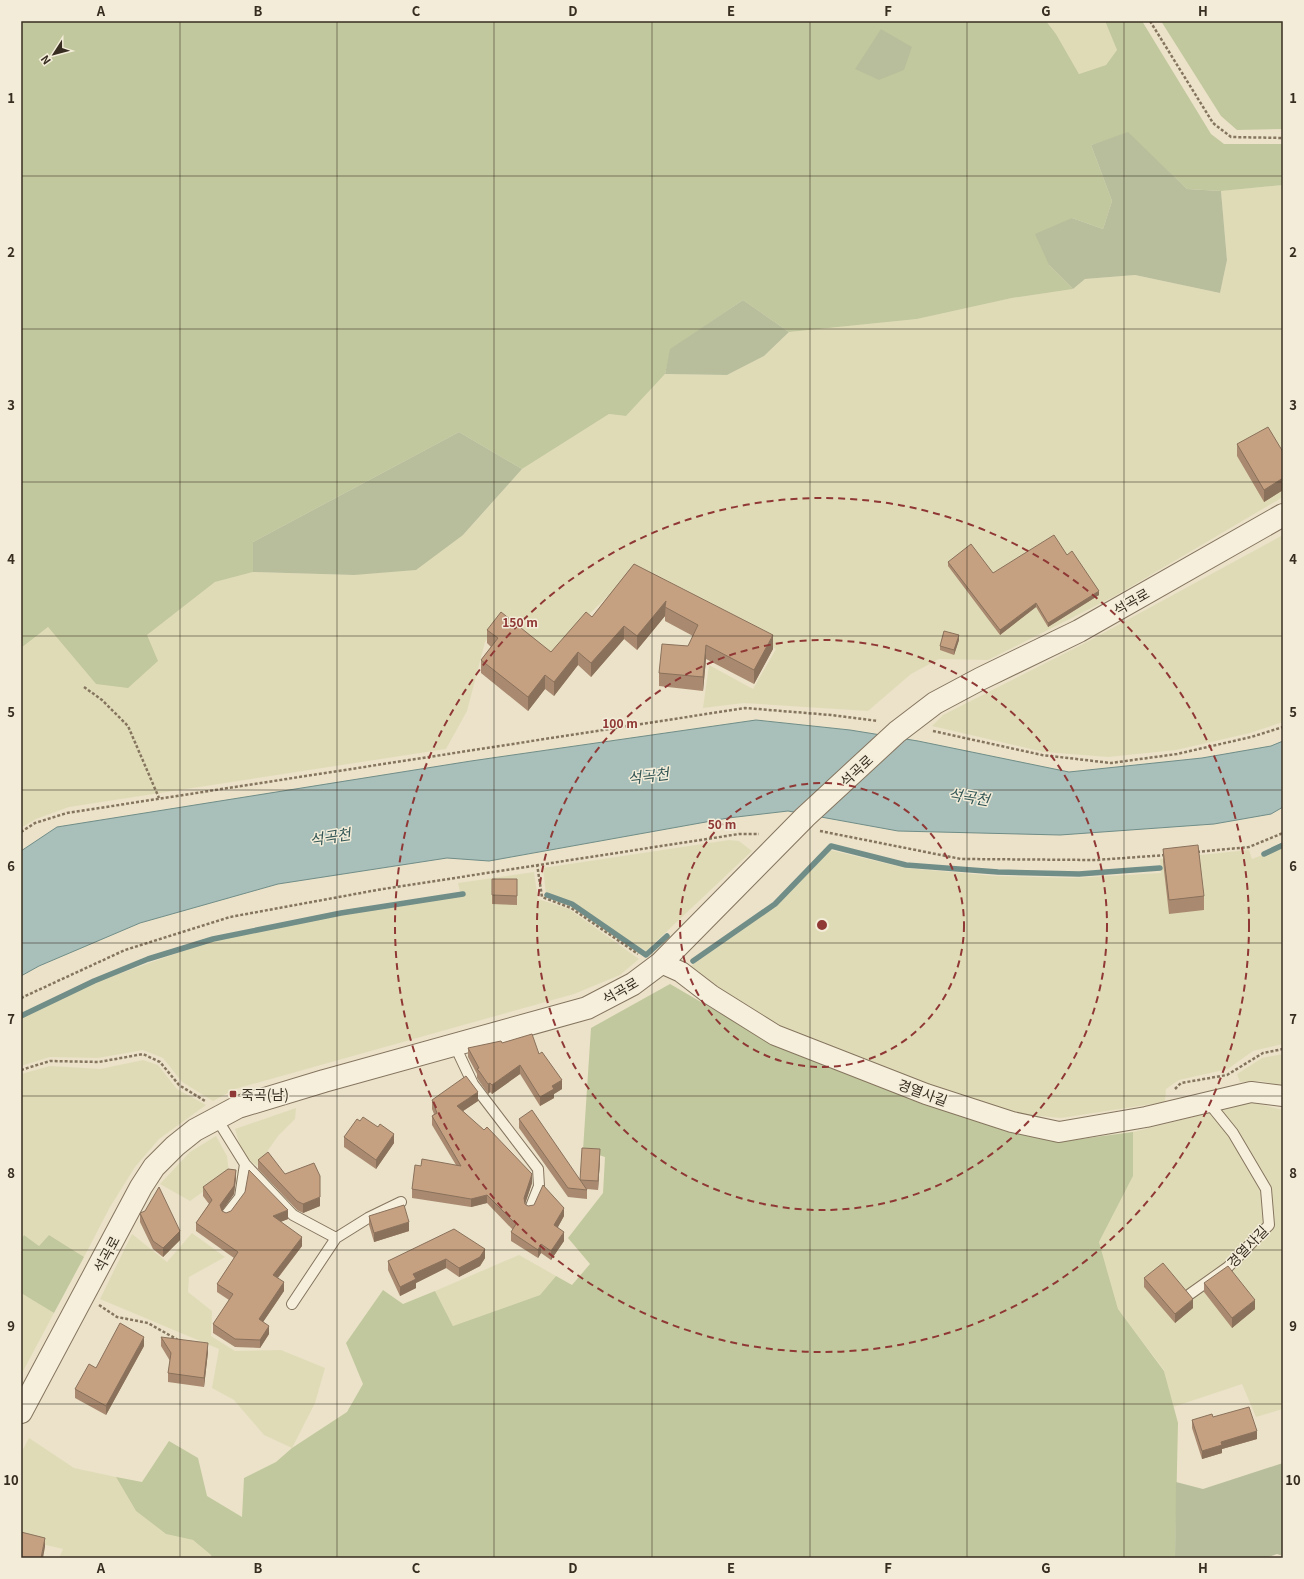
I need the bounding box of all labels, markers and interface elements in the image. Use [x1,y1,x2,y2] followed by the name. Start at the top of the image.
[96,1,106,20] text: A
[254,1,263,20] text: B
[412,1,421,20] text: C
[568,1,578,20] text: D
[727,1,735,20] text: E
[884,1,892,20] text: F
[1041,1,1051,20] text: G
[1198,1,1208,20] text: H
[34,34,74,74] north arrow
[36,52,54,69] text: N
[7,88,15,107] text: 1
[1289,88,1297,107] text: 1
[7,242,15,261] text: 2
[1289,242,1297,261] text: 2
[7,395,15,414] text: 3
[1289,395,1297,414] text: 3
[7,549,15,568] text: 4
[1289,549,1297,568] text: 4
[1109,583,1153,619] street label: 석곡로
[502,613,538,630] text: 150 m
[7,702,15,721] text: 5
[1289,702,1297,721] text: 5
[602,714,638,731] text: 100 m
[835,749,877,790] street label: 석곡로
[626,762,672,788] water label: 석곡천
[947,782,993,810] water label: 석곡천
[708,815,736,832] text: 50 m
[308,822,354,850] water label: 석곡천
[7,856,15,875] text: 6
[1289,856,1297,875] text: 6
[815,918,829,932] centre of rings
[598,972,642,1008] street label: 석곡로
[7,1009,15,1028] text: 7
[1289,1009,1297,1028] text: 7
[895,1074,951,1110] street label: 경열사길
[241,1084,289,1104] place label: 죽곡(남)
[228,1089,238,1099] marker: 죽곡(남)
[7,1163,15,1182] text: 8
[1289,1163,1297,1182] text: 8
[1222,1221,1272,1271] street label: 경열사길
[88,1232,124,1276] street label: 석곡로
[7,1316,15,1335] text: 9
[1289,1316,1297,1335] text: 9
[3,1470,19,1489] text: 10
[1285,1470,1301,1489] text: 10
[96,1558,106,1577] text: A
[254,1558,263,1577] text: B
[412,1558,421,1577] text: C
[568,1558,578,1577] text: D
[727,1558,735,1577] text: E
[884,1558,892,1577] text: F
[1041,1558,1051,1577] text: G
[1198,1558,1208,1577] text: H

